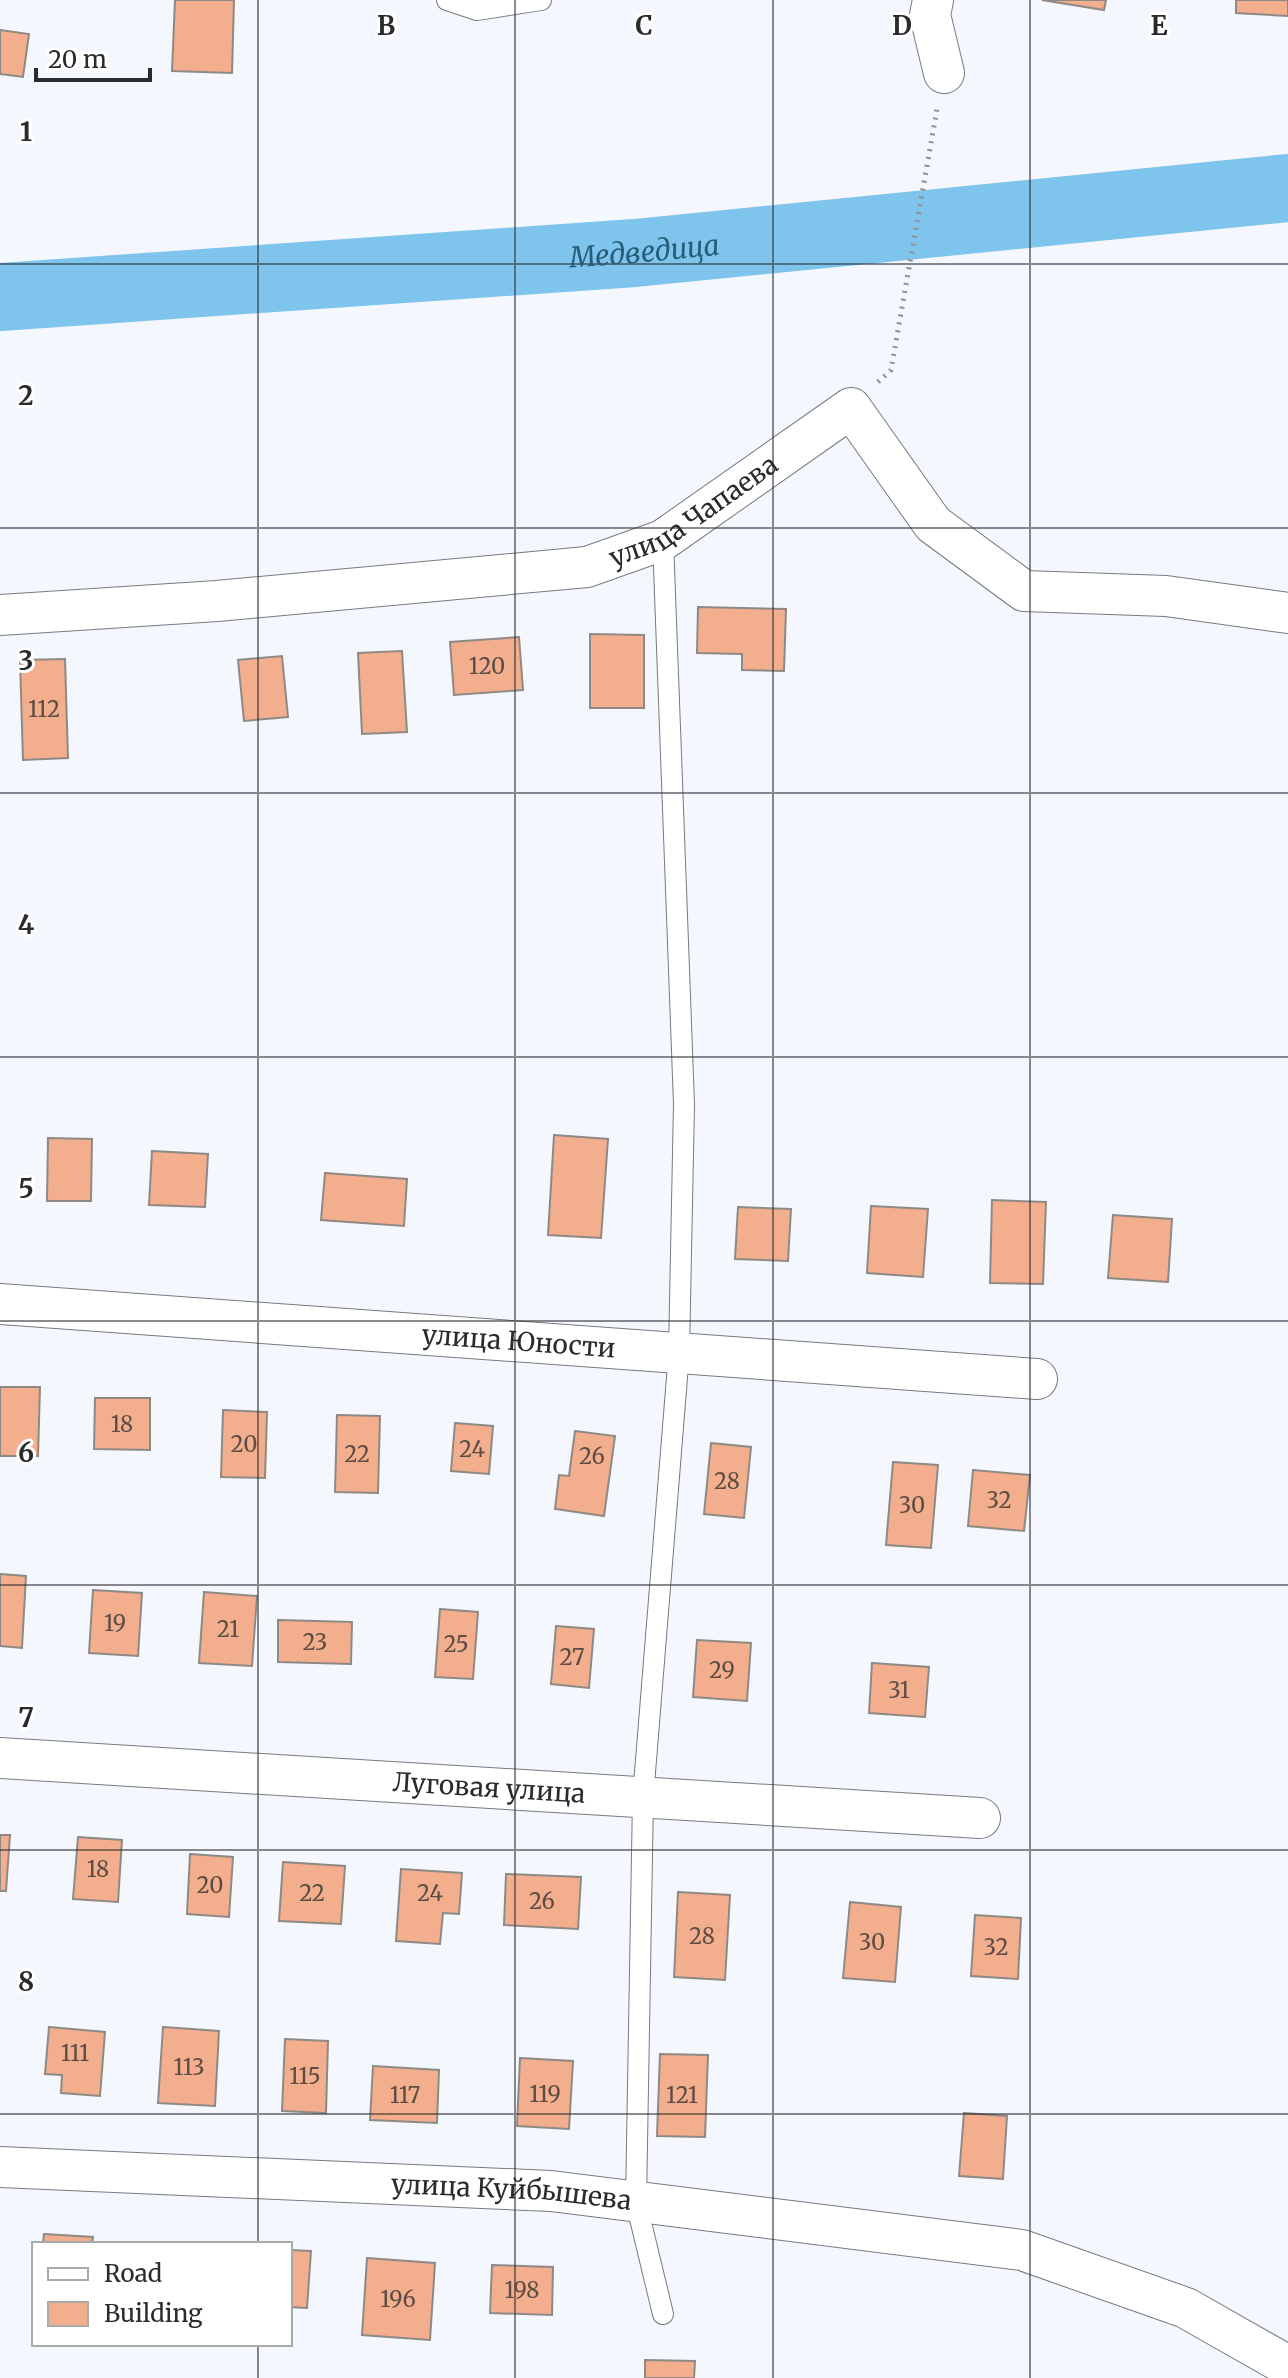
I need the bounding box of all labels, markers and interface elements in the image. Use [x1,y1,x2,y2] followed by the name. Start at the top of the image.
[377,9,395,42] text: B
[635,9,653,42] text: C
[892,9,912,42] text: D
[1151,9,1168,42] text: E
[36,32,150,82] scale bar
[48,44,107,75] text: 20 m
[20,115,32,148] text: 1
[567,227,721,276] water label: Медведица
[18,379,34,412] text: 2
[605,448,784,574] street label: улица Чапаева
[19,644,33,677] text: 3
[469,652,505,680] house number: 120
[28,695,60,723] house number: 112
[18,908,35,941] text: 4
[18,1172,34,1205] text: 5
[421,1318,617,1364] street label: улица Юности
[111,1410,133,1438] house number: 18
[231,1430,257,1458] house number: 20
[459,1435,485,1463] house number: 24
[18,1436,34,1469] text: 6
[344,1440,370,1468] house number: 22
[579,1442,605,1470] house number: 26
[714,1467,740,1495] house number: 28
[987,1486,1012,1514] house number: 32
[899,1491,925,1519] house number: 30
[104,1609,126,1637] house number: 19
[217,1615,239,1643] house number: 21
[303,1628,327,1656] house number: 23
[443,1630,469,1658] house number: 25
[560,1643,584,1671] house number: 27
[709,1656,735,1684] house number: 29
[888,1676,910,1704] house number: 31
[18,1701,34,1734] text: 7
[392,1765,586,1810] street label: Луговая улица
[87,1855,109,1883] house number: 18
[197,1871,223,1899] house number: 20
[299,1879,325,1907] house number: 22
[417,1879,443,1907] house number: 24
[529,1887,555,1915] house number: 26
[689,1922,715,1950] house number: 28
[859,1928,885,1956] house number: 30
[984,1933,1009,1961] house number: 32
[18,1965,34,1998] text: 8
[61,2039,89,2067] house number: 111
[173,2053,205,2081] house number: 113
[289,2062,321,2090] house number: 115
[529,2080,561,2108] house number: 119
[390,2081,420,2109] house number: 117
[666,2081,698,2109] house number: 121
[390,2167,634,2217] street label: улица Куйбышева
[32,2242,292,2346] legend
[104,2258,162,2289] text: Road
[505,2276,539,2304] house number: 198
[380,2285,416,2313] house number: 196
[104,2298,203,2329] text: Building

